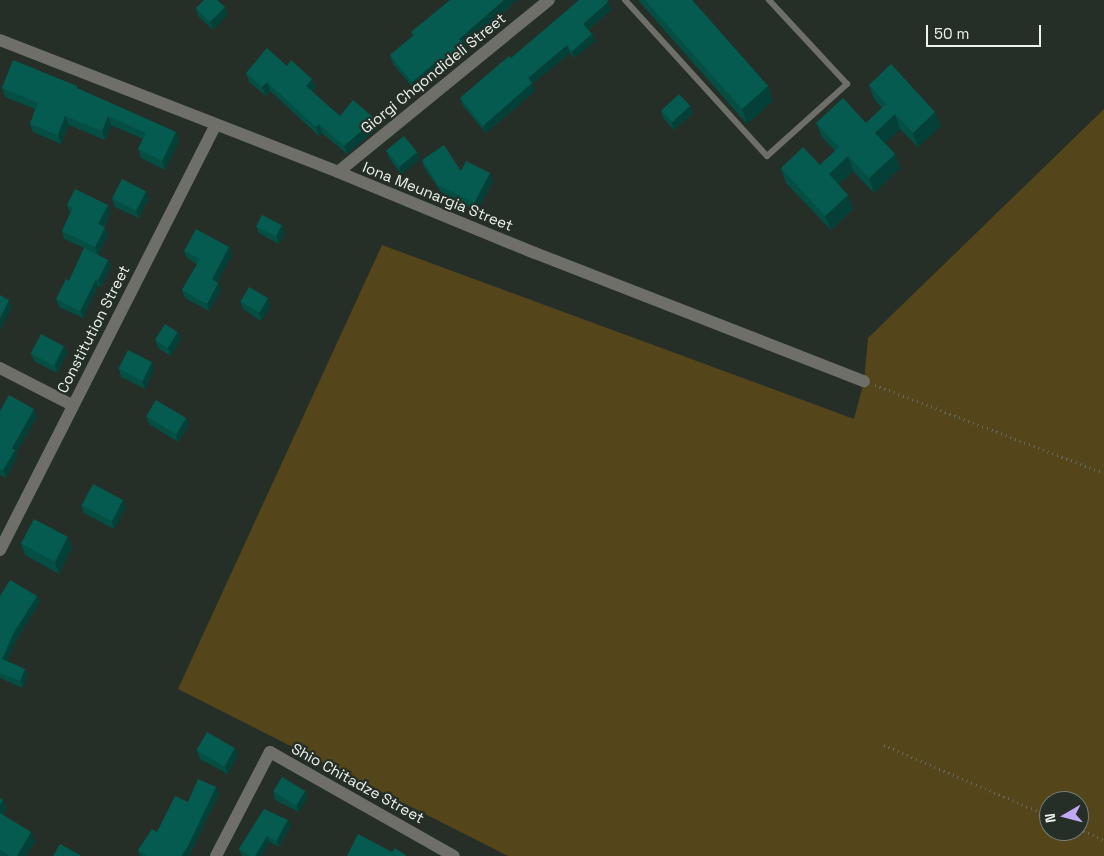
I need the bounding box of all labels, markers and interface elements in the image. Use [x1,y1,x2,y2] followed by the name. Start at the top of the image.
[357,9,509,137] street label: Giorgi Chqondideli Street
[929,15,1044,47] scale bar
[934,24,969,43] text: 50 m
[360,158,516,234] street label: Iona Meunargia Street
[53,262,133,396] street label: Constitution Street
[289,739,427,827] street label: Shio Chitadze Street
[1039,791,1089,841] north arrow
[1041,812,1060,824] text: N

